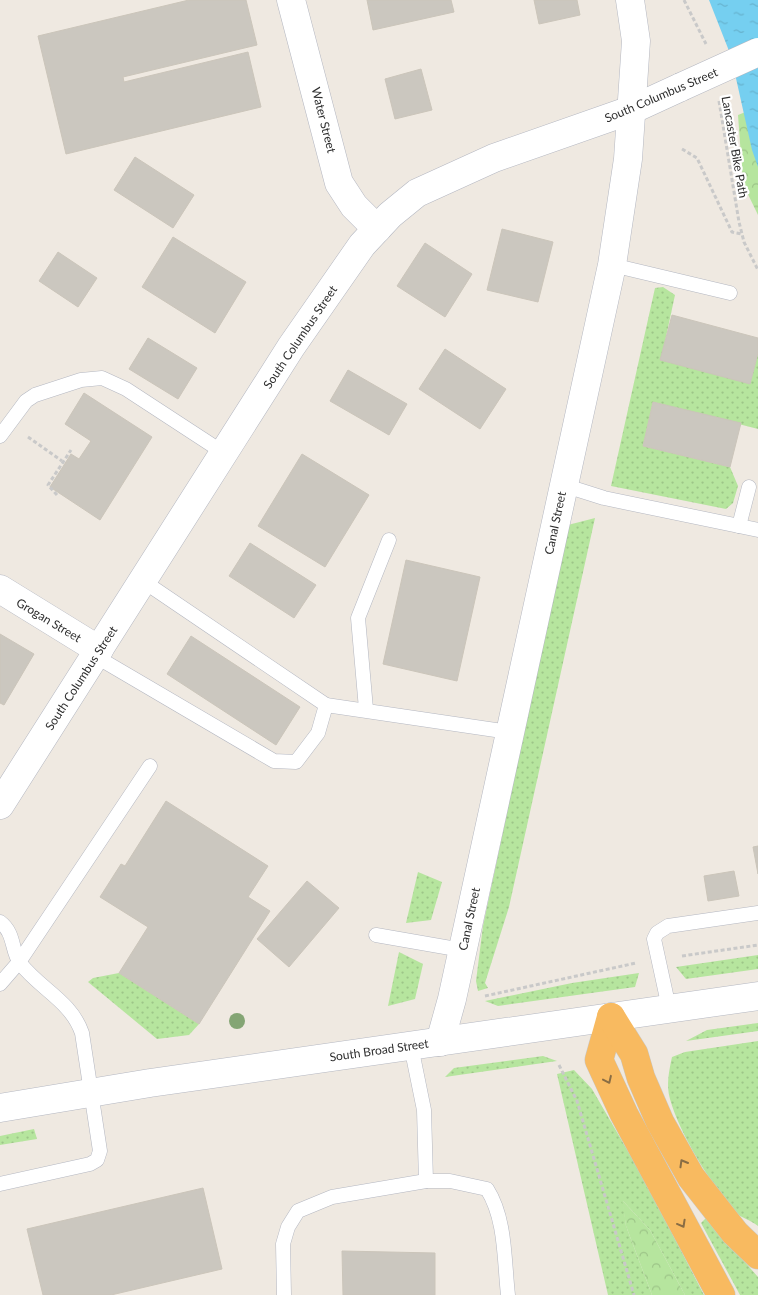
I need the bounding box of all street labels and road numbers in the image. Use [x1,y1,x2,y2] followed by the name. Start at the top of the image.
[602,64,720,126] street label: South Columbus Street
[309,86,340,155] street label: Water Street
[719,95,751,199] street label: Lancaster Bike Path
[260,282,341,392] street label: South Columbus Street
[541,489,569,556] street label: Canal Street
[14,595,85,646] street label: Grogan Street
[42,622,121,733] street label: South Columbus Street
[455,885,483,952] street label: Canal Street
[328,1036,430,1064] street label: South Broad Street

